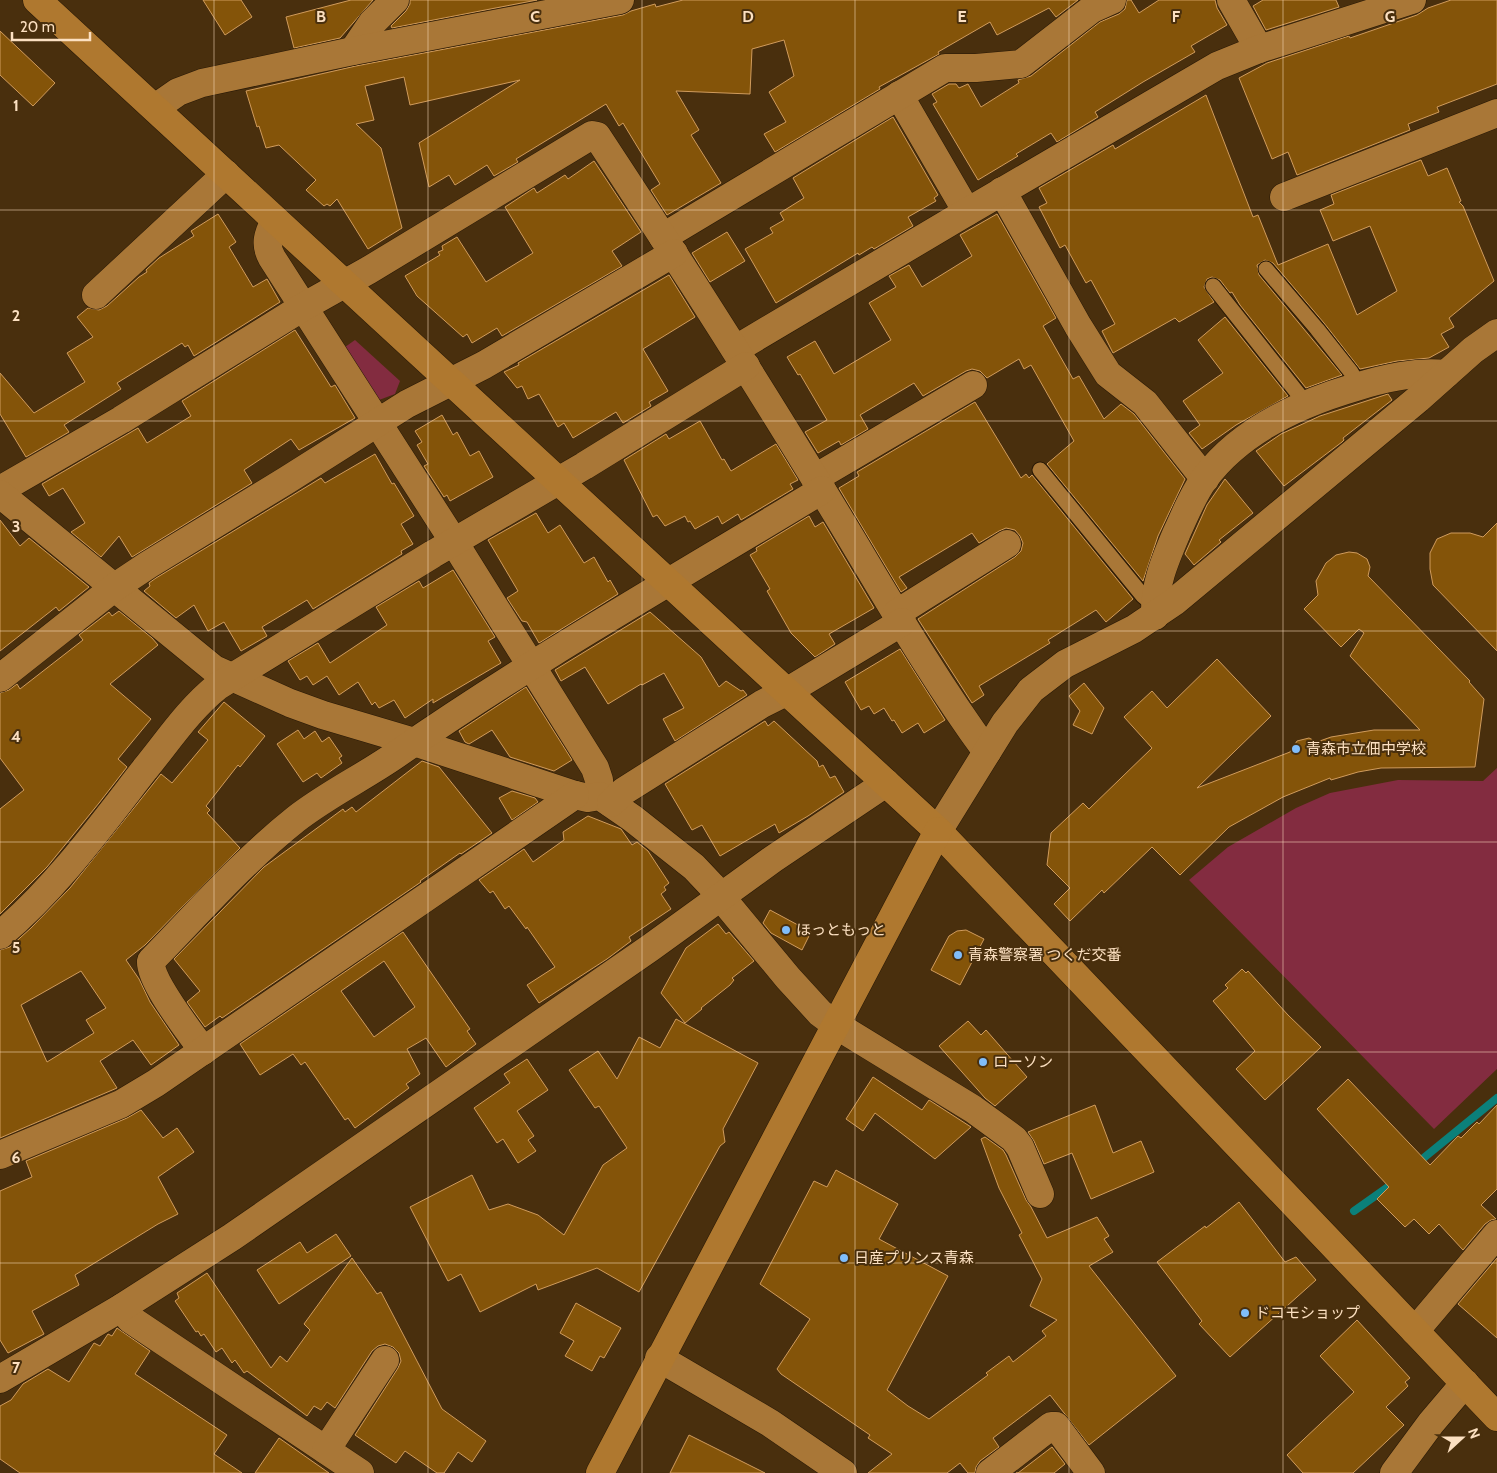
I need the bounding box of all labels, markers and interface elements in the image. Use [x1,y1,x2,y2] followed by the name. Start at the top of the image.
[316,7,326,26] text: B
[530,7,540,26] text: C
[742,7,754,26] text: D
[957,7,967,26] text: E
[1172,7,1181,26] text: F
[1385,7,1395,26] text: G
[12,10,90,42] scale bar
[20,18,55,36] text: 20 m
[13,96,19,115] text: 1
[12,306,20,325] text: 2
[12,517,20,536] text: 3
[11,727,21,746] text: 4
[1306,740,1426,758] place label: 青森市立佃中学校
[1290,743,1302,755] marker: 青森市立佃中学校
[796,921,886,939] place label: ほっともっと
[780,924,792,936] marker: ほっともっと
[12,938,20,957] text: 5
[968,946,1121,964] place label: 青森警察署 つくだ交番
[952,949,964,961] marker: 青森警察署 つくだ交番
[993,1053,1053,1071] place label: ローソン
[977,1056,989,1068] marker: ローソン
[12,1148,21,1167] text: 6
[854,1249,974,1267] place label: 日産プリンス青森
[838,1252,850,1264] marker: 日産プリンス青森
[1255,1304,1360,1322] place label: ドコモショップ
[1239,1307,1251,1319] marker: ドコモショップ
[12,1358,21,1377] text: 7
[1437,1413,1487,1463] north arrow
[1464,1425,1484,1441] text: N

